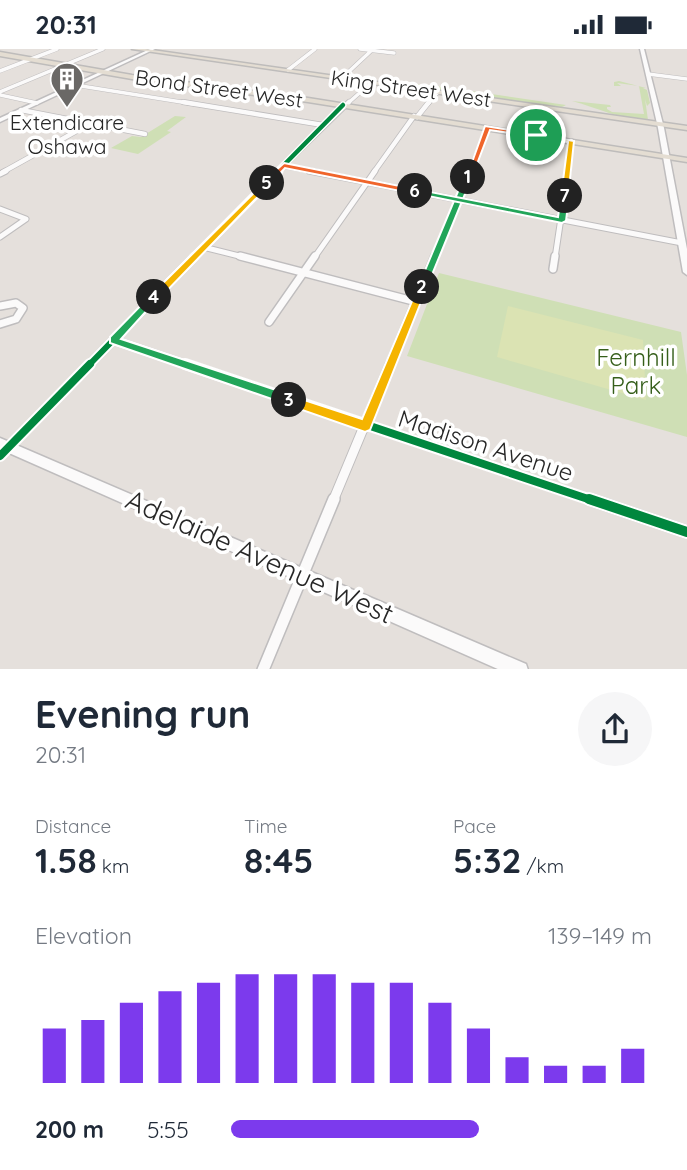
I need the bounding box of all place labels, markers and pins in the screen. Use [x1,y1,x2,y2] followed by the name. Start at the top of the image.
[48,60,86,109] building icon: Extendicare Oshawa
[506,105,566,165] pin
[10,109,124,159] place label: Extendicare Oshawa
[450,159,486,195] pin: 1
[250,165,284,201] pin: 5
[398,173,432,209] pin: 6
[548,179,582,213] pin: 7
[404,269,440,305] pin: 2
[136,279,172,315] pin: 4
[272,383,306,417] pin: 3

